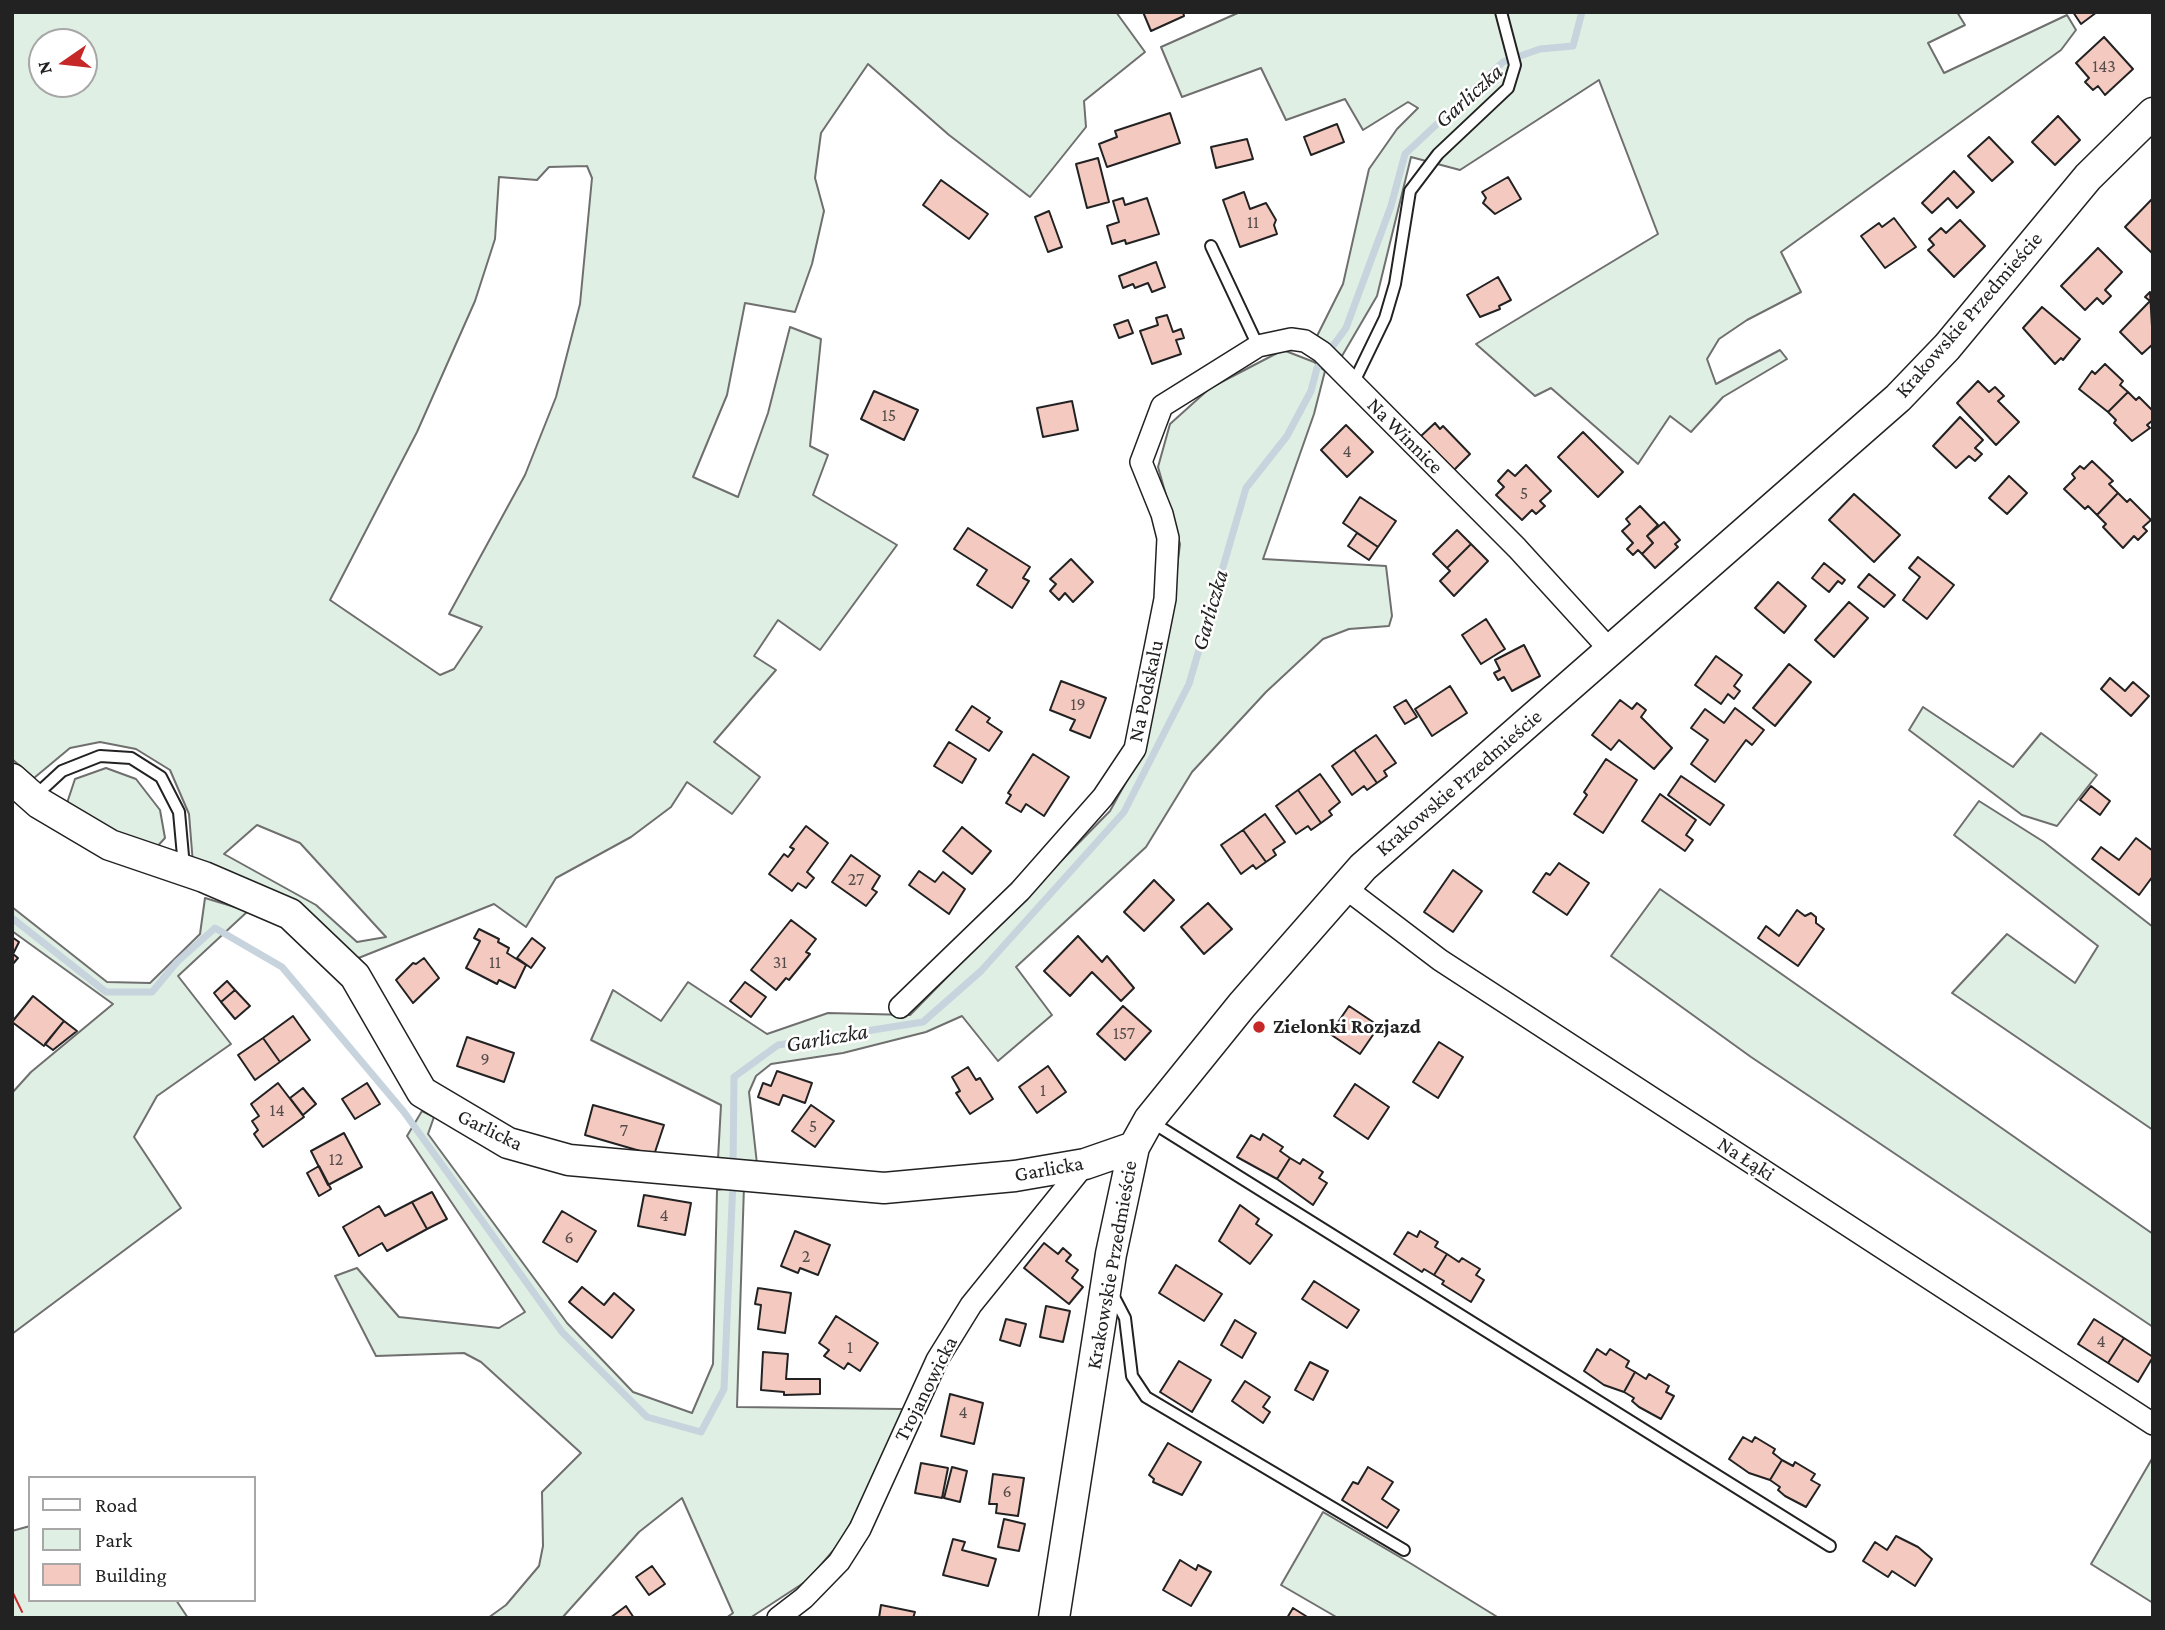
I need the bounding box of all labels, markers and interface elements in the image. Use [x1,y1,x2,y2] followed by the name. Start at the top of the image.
[28,28,98,98] north arrow
[2092,55,2116,77] house number: 143
[1429,58,1509,134] water label: Garliczka
[32,59,56,77] text: N
[1247,211,1259,233] house number: 11
[1890,227,2048,403] street label: Krakowskie Przedmieście
[1362,393,1448,479] street label: Na Winnice
[882,404,896,426] house number: 15
[1342,440,1352,462] house number: 4
[1520,482,1528,504] house number: 5
[1185,566,1235,654] water label: Garliczka
[1123,638,1169,744] street label: Na Podskalu
[1070,693,1086,715] house number: 19
[1371,704,1547,862] street label: Krakowskie Przedmieście
[848,868,864,890] house number: 27
[489,951,501,973] house number: 11
[773,951,787,973] house number: 31
[1273,1014,1421,1040] place label: Zielonki Rozjazd
[784,1017,870,1059] water label: Garliczka
[1251,1019,1267,1035] marker: Zielonki Rozjazd
[1113,1022,1135,1044] house number: 157
[480,1048,490,1070] house number: 9
[1040,1079,1046,1101] house number: 1
[269,1099,285,1121] house number: 14
[453,1103,527,1157] street label: Garlicka
[809,1115,817,1137] house number: 5
[620,1119,628,1141] house number: 7
[1713,1131,1779,1187] street label: Na Łąki
[329,1148,343,1170] house number: 12
[1013,1151,1085,1187] street label: Garlicka
[1081,1159,1143,1371] street label: Krakowskie Przedmieście
[659,1204,669,1226] house number: 4
[564,1226,574,1248] house number: 6
[802,1245,810,1267] house number: 2
[2096,1330,2106,1352] house number: 4
[889,1332,963,1446] street label: Trojanowicka
[847,1336,853,1358] house number: 1
[958,1401,968,1423] house number: 4
[28,1476,256,1602] legend
[1002,1480,1012,1502] house number: 6
[95,1493,138,1517] text: Road
[95,1528,132,1552] text: Park
[95,1563,167,1587] text: Building

